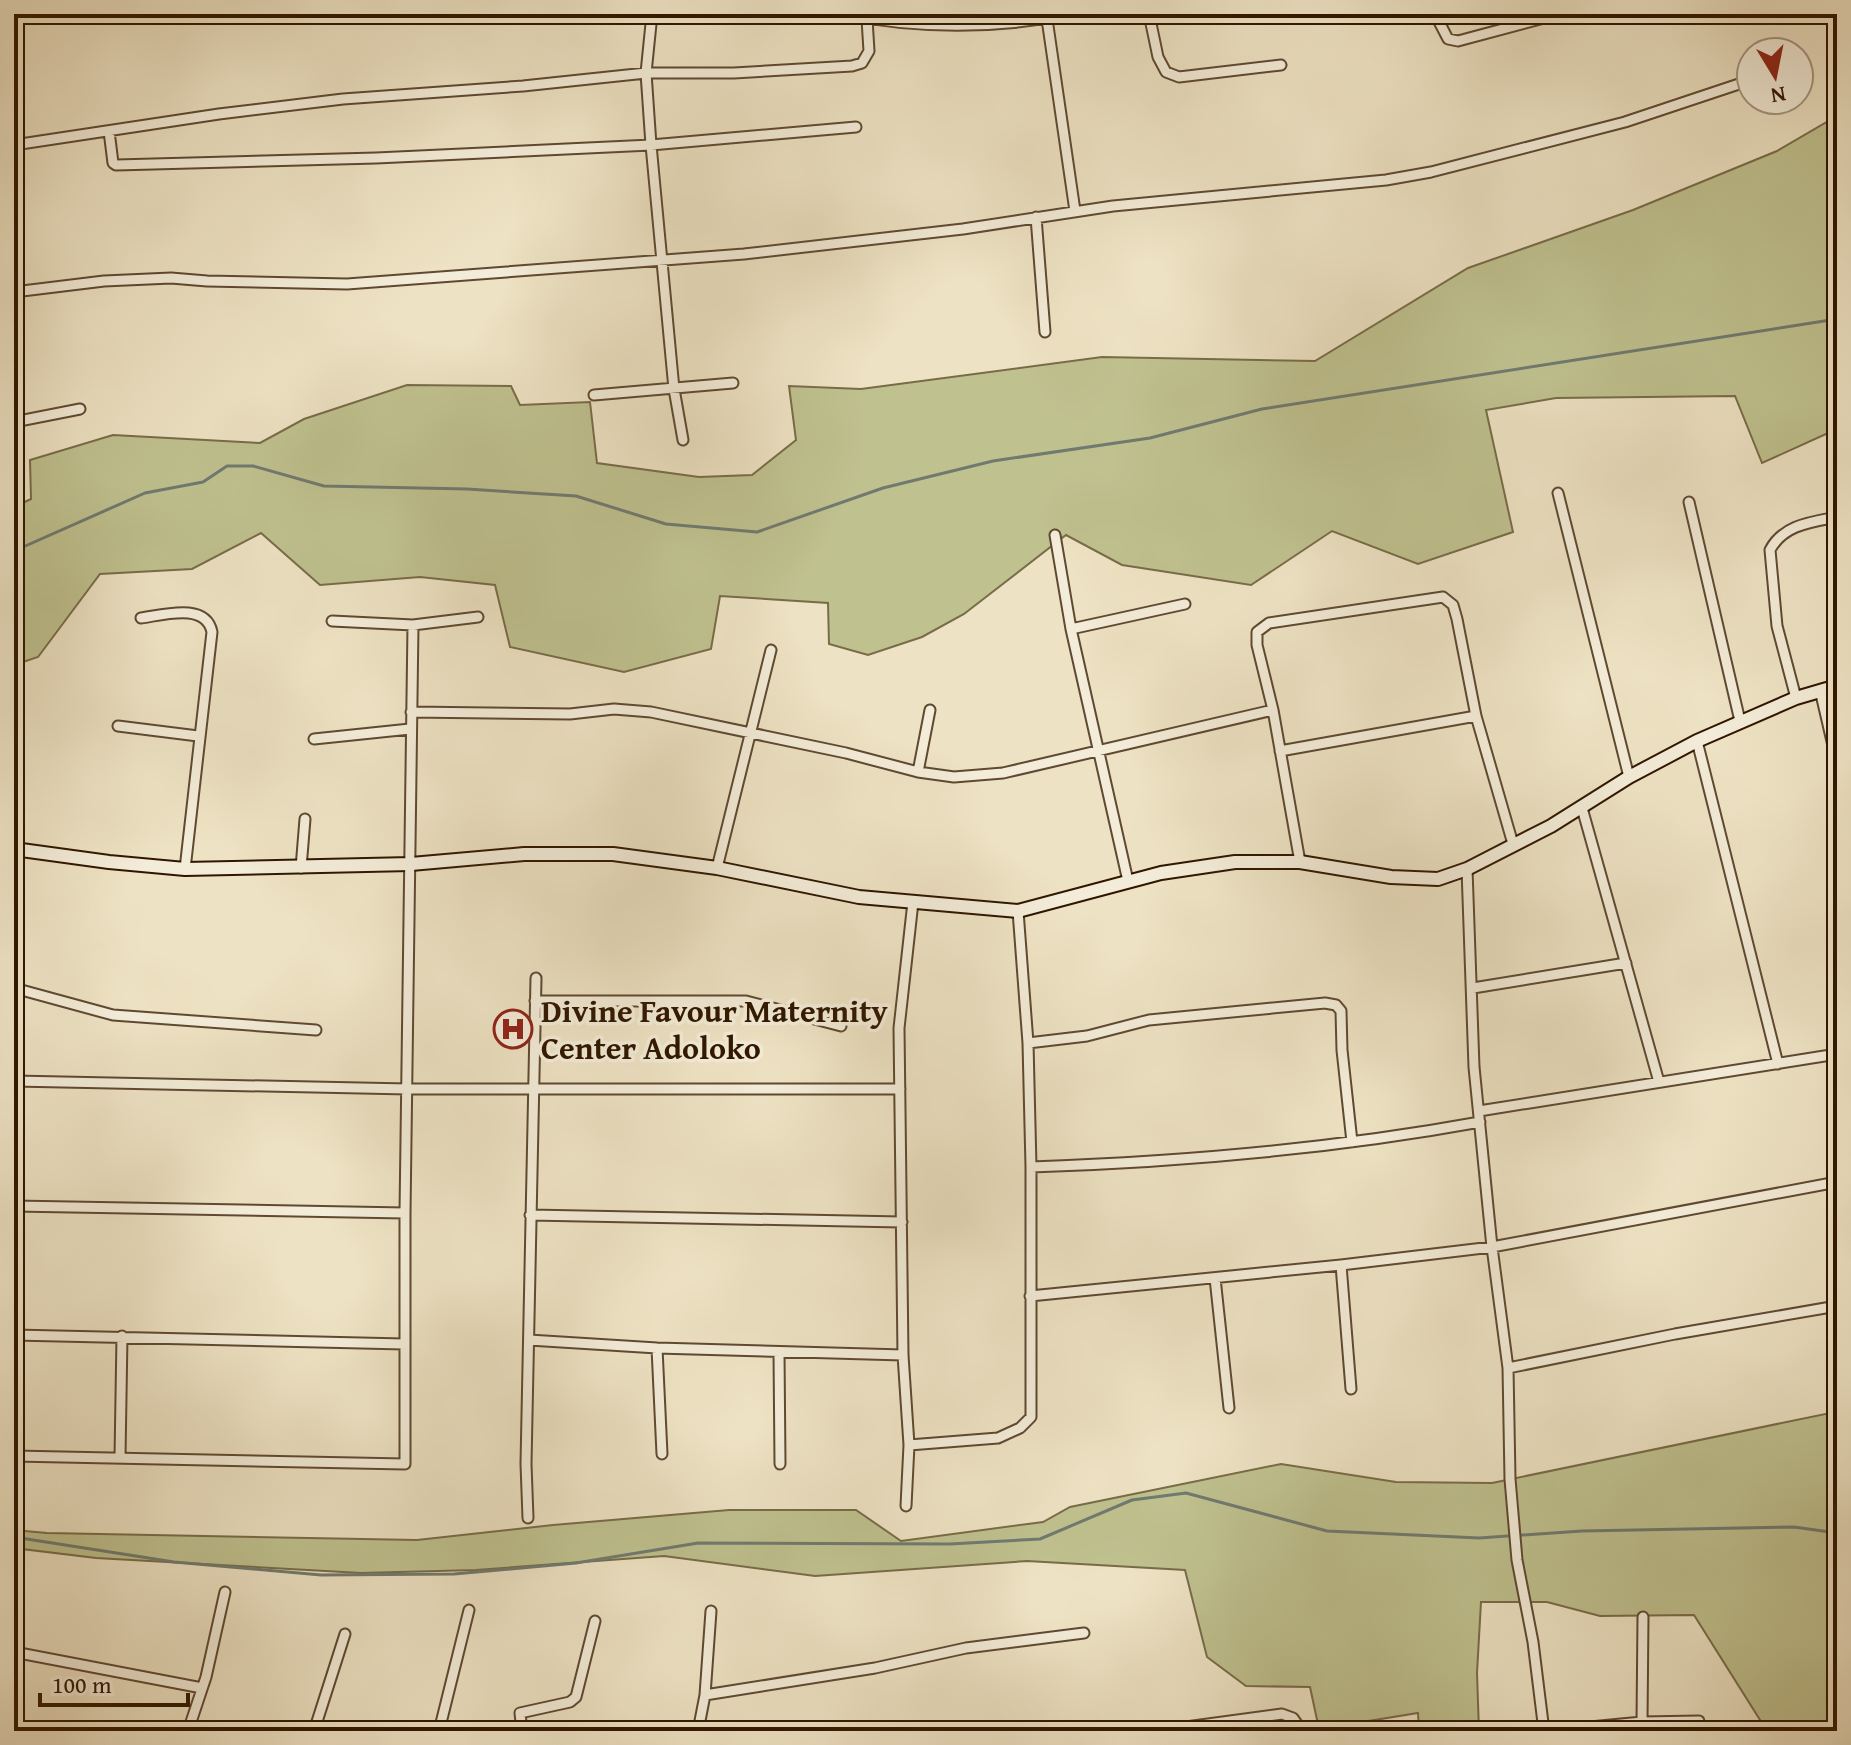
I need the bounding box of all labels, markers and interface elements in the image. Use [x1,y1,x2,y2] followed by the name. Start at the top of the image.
[1735,36,1815,116] north arrow
[1768,79,1788,113] text: N
[541,987,888,1071] place label: Divine Favour Maternity Center Adoloko
[492,1008,534,1050] hospital icon: Divine Favour Maternity Center Adoloko
[40,1657,188,1707] scale bar
[52,1667,112,1702] text: 100 m

